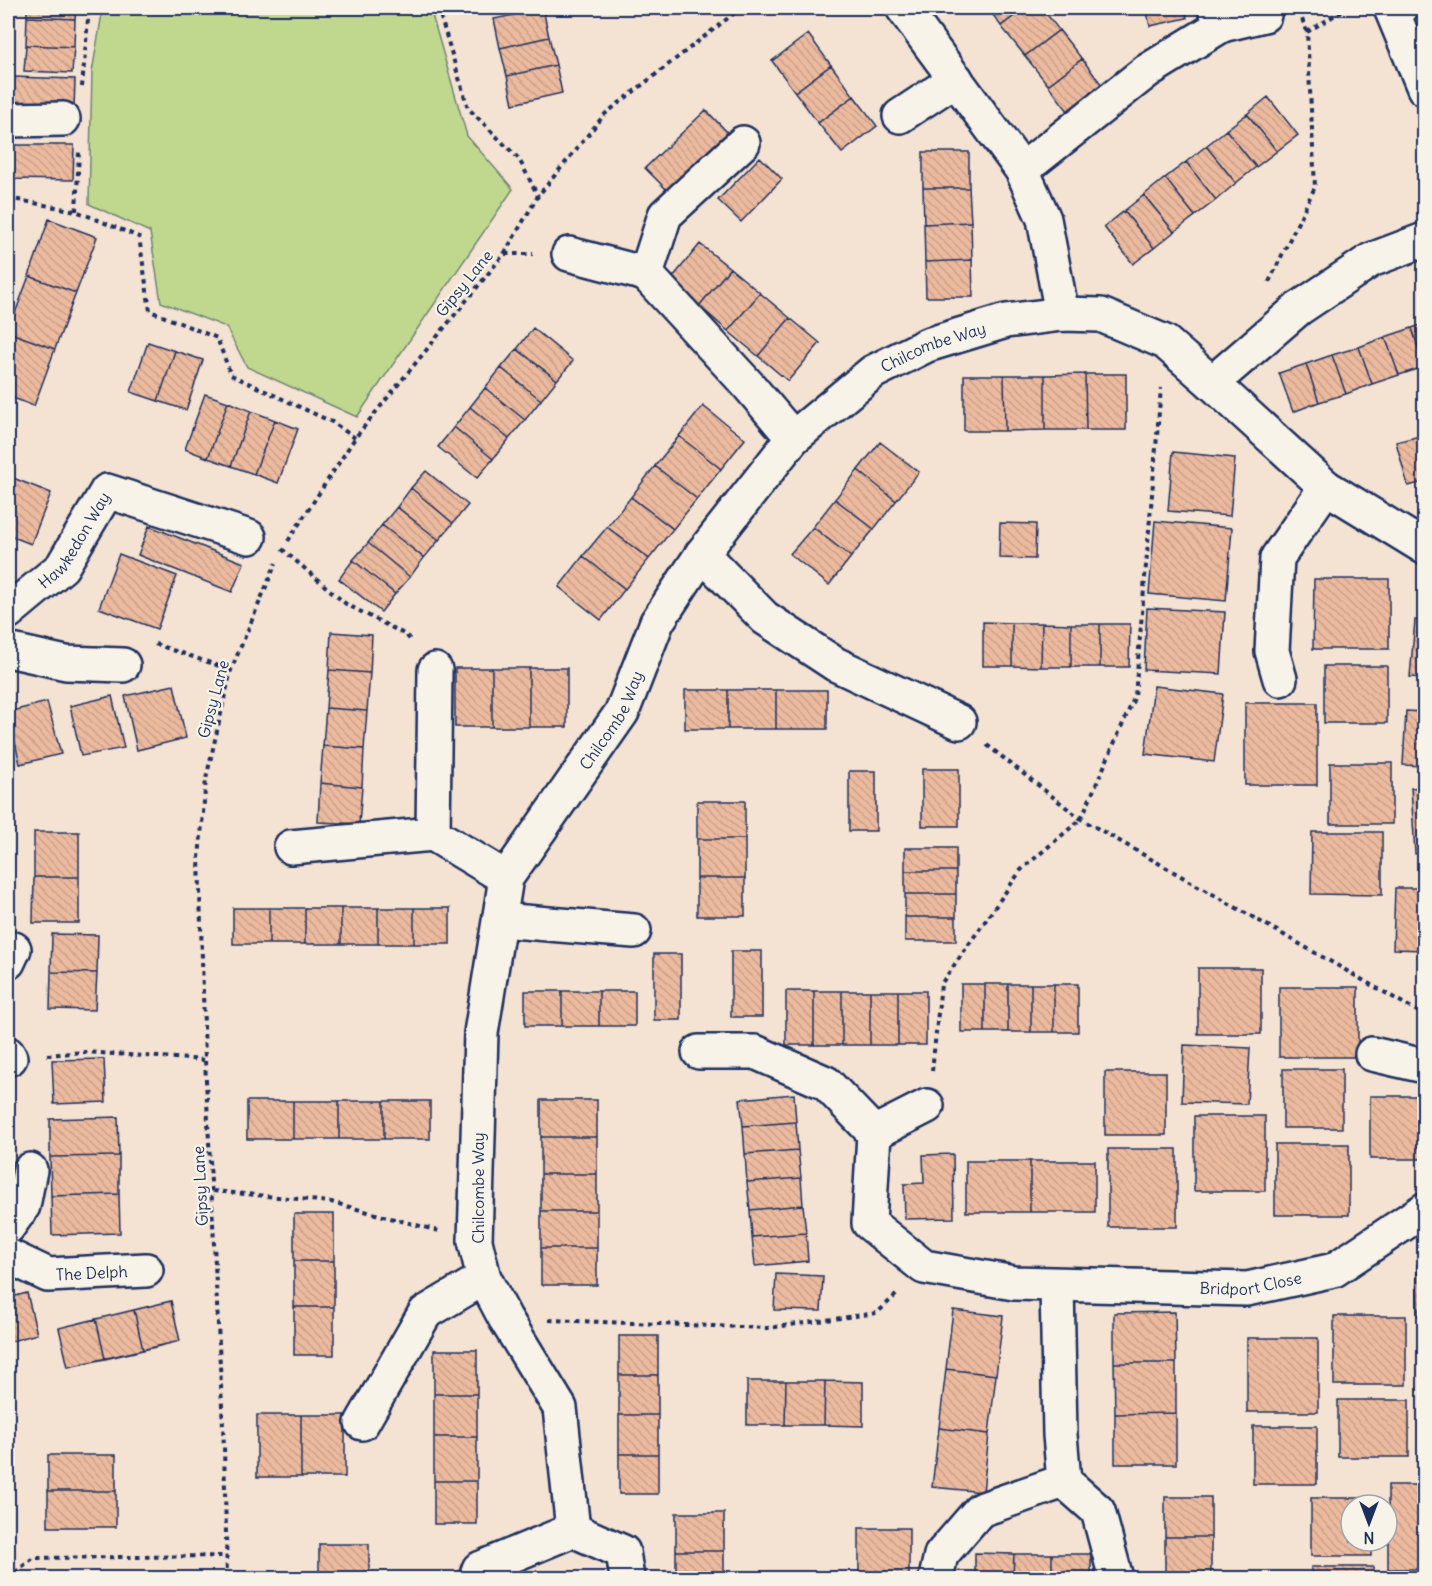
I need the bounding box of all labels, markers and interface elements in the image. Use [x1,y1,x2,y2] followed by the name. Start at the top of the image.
[431,246,497,320] street label: Gipsy Lane
[877,318,988,377] street label: Chilcombe Way
[34,488,114,593] street label: Hawkedon Way
[193,658,233,740] street label: Gipsy Lane
[575,668,647,773] street label: Chilcombe Way
[468,1132,488,1244] street label: Chilcombe Way
[188,1146,212,1226] street label: Gipsy Lane
[55,1261,128,1285] street label: The Delph
[1199,1267,1303,1299] street label: Bridport Close
[1339,1493,1399,1553] north arrow
[1363,1528,1375,1548] text: N

